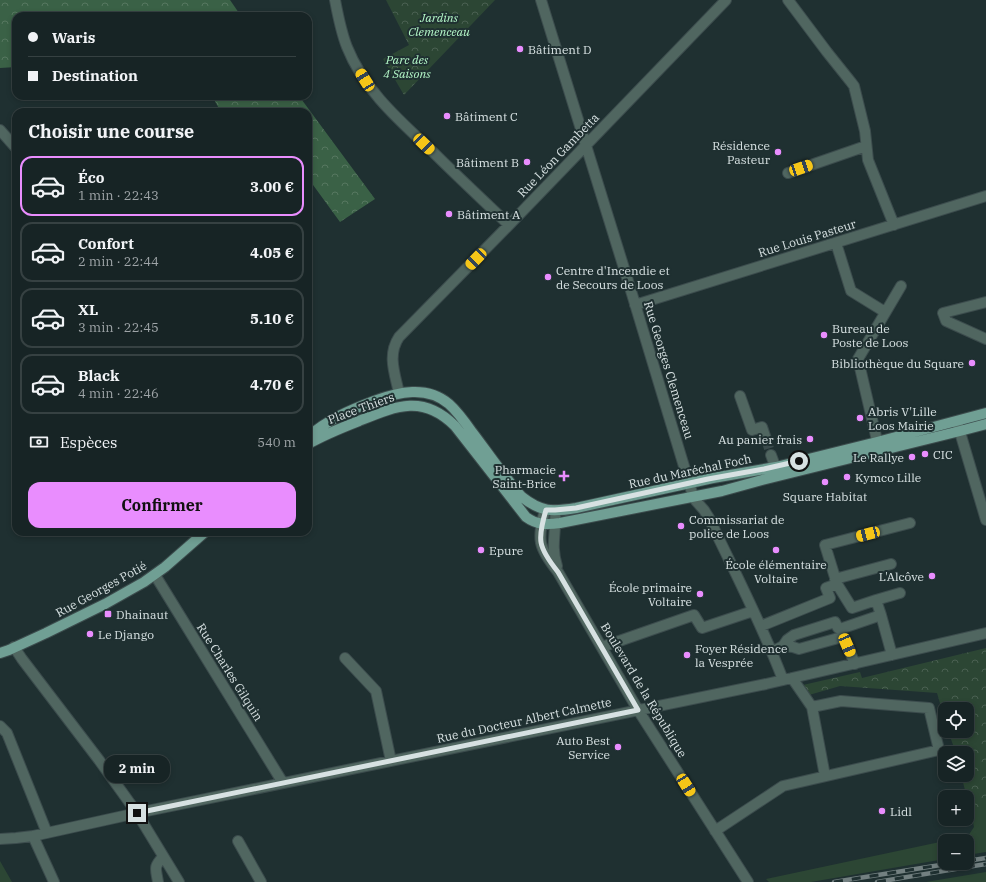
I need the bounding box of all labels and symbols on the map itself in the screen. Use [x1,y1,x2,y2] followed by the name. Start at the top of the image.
[408,10,470,39] park label: Jardins Clemenceau
[528,42,592,57] place label: Bâtiment D
[515,44,525,54] marker: Bâtiment D
[383,52,431,81] park label: Parc des 4 Saisons
[354,67,376,93] car
[455,109,518,124] place label: Bâtiment C
[514,110,602,200] street label: Rue Léon Gambetta
[442,111,452,121] marker: Bâtiment C
[411,131,437,157] car
[712,138,771,167] place label: Résidence Pasteur
[773,147,783,157] marker: Résidence Pasteur
[456,155,519,170] place label: Bâtiment B
[522,157,532,167] marker: Bâtiment B
[788,158,814,178] car
[457,207,521,222] place label: Bâtiment A
[444,209,454,219] marker: Bâtiment A
[756,216,858,260] street label: Rue Louis Pasteur
[463,246,489,272] car
[556,263,670,292] place label: Centre d'Incendie et de Secours de Loos
[543,272,553,282] marker: Centre d'Incendie et de Secours de Loos
[641,299,697,441] street label: Rue Georges Clemenceau
[832,321,909,350] place label: Bureau de Poste de Loos
[819,330,829,340] marker: Bureau de Poste de Loos
[831,356,964,371] place label: Bibliothèque du Square
[967,358,977,368] marker: Bibliothèque du Square
[326,389,396,427] street label: Place Thiers
[868,404,937,433] place label: Abris V'Lille Loos Mairie
[855,413,865,423] marker: Abris V'Lille Loos Mairie
[718,432,802,447] place label: Au panier frais
[805,434,815,444] marker: Au panier frais
[933,447,953,462] place label: CIC
[920,449,930,459] marker: CIC
[853,450,904,465] place label: Le Rallye
[627,451,753,491] street label: Rue du Maréchal Foch
[790,452,808,470] route start
[907,452,917,462] marker: Le Rallye
[493,462,556,491] place label: Pharmacie Saint-Brice
[855,470,921,485] place label: Kymco Lille
[559,471,569,481] marker: Pharmacie Saint-Brice
[842,472,852,482] marker: Kymco Lille
[820,477,830,487] marker: Square Habitat
[783,489,867,504] place label: Square Habitat
[689,512,785,541] place label: Commissariat de police de Loos
[676,521,686,531] marker: Commissariat de police de Loos
[855,525,881,543] car
[489,543,523,558] place label: Epure
[476,545,486,555] marker: Epure
[771,545,781,555] marker: École élémentaire Voltaire
[725,557,827,586] place label: École élémentaire Voltaire
[53,558,149,620] street label: Rue Georges Potié
[879,569,924,584] place label: L'Alcôve
[927,571,937,581] marker: L'Alcôve
[609,580,692,609] place label: École primaire Voltaire
[695,589,705,599] marker: École primaire Voltaire
[116,607,168,622] place label: Dhainaut
[103,609,113,619] marker: Dhainaut
[194,620,266,724] street label: Rue Charles Gilquin
[598,620,690,760] street label: Boulevard de la République
[98,627,154,642] place label: Le Django
[85,629,95,639] marker: Le Django
[837,632,857,658] car
[695,641,787,670] place label: Foyer Résidence la Vesprée
[682,650,692,660] marker: Foyer Résidence la Vesprée
[435,694,613,746] street label: Rue du Docteur Albert Calmette
[556,733,610,762] place label: Auto Best Service
[613,742,623,752] marker: Auto Best Service
[104,755,170,783] callout: 2 min
[675,772,697,798] car
[128,804,146,822] route end
[890,804,912,819] place label: Lidl
[877,806,887,816] marker: Lidl

